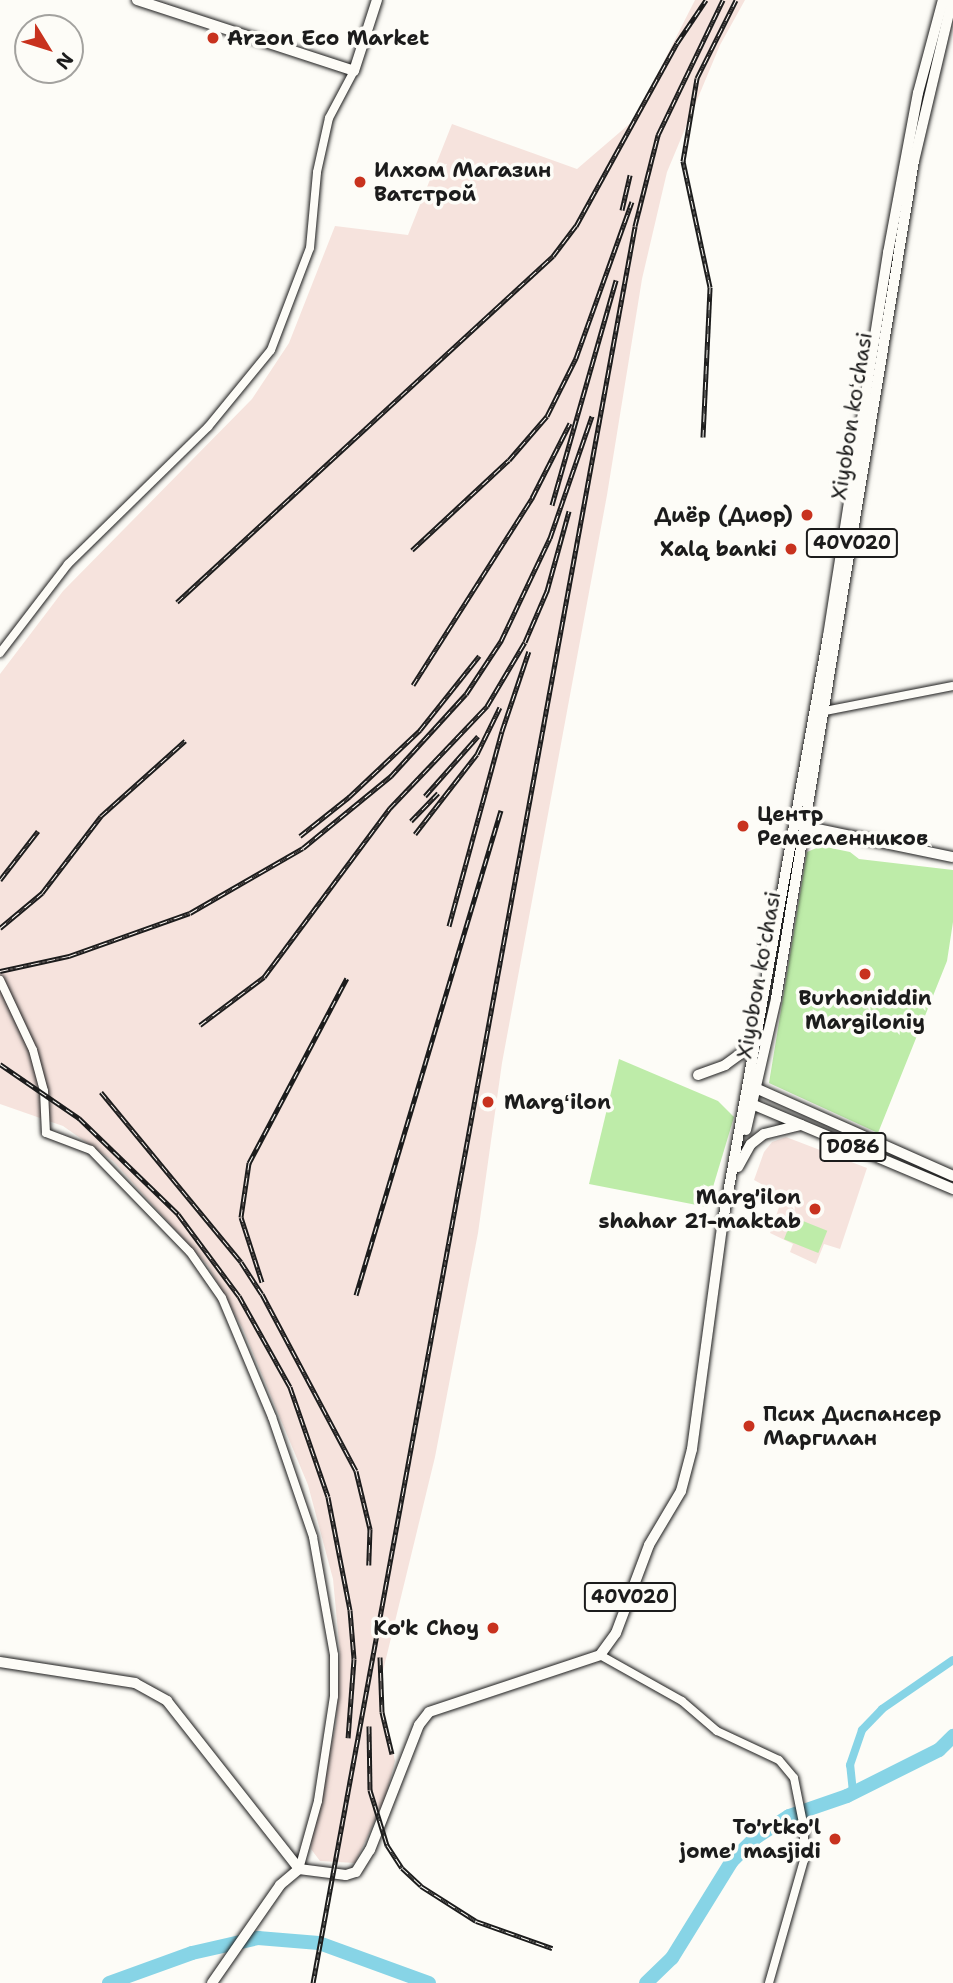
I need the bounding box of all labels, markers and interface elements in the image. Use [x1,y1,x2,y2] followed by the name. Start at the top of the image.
[14,14,84,84] north arrow
[227,25,429,51] place label: Arzon Eco Market
[205,30,221,46] marker: Arzon Eco Market
[50,47,79,75] text: N
[374,157,551,207] place label: Илхом Магазин Ватстрой
[352,174,368,190] marker: Илхом Магазин Ватстрой
[826,330,878,502] street label: Xiyobon koʻchasi
[654,502,793,528] place label: Диёр (Диор)
[799,507,815,523] marker: Диёр (Диор)
[805,528,899,558] road number: 40V020
[660,536,777,562] place label: Xalq banki
[783,541,799,557] marker: Xalq banki
[757,801,928,851] place label: Центр Ремесленников
[735,818,751,834] marker: Центр Ремесленников
[732,889,786,1061] street label: Xiyobon koʻchasi
[857,966,873,982] marker: Burhoniddin Margiloniy
[798,985,932,1035] place label: Burhoniddin Margiloniy
[504,1089,611,1115] place label: Margʻilon
[478,1092,498,1112] marker: Margʻilon
[818,1132,888,1162] road number: D086
[598,1184,801,1234] place label: Marg'ilon shahar 21-maktab
[807,1201,823,1217] marker: Marg'ilon shahar 21-maktab
[763,1401,941,1451] place label: Псих Диспансер Маргилан
[741,1418,757,1434] marker: Псих Диспансер Маргилан
[583,1582,677,1612] road number: 40V020
[373,1615,479,1641] place label: Ko'k Choy
[485,1620,501,1636] marker: Ko'k Choy
[680,1814,821,1864] place label: To'rtko'l jome' masjidi
[827,1831,843,1847] marker: To'rtko'l jome' masjidi

